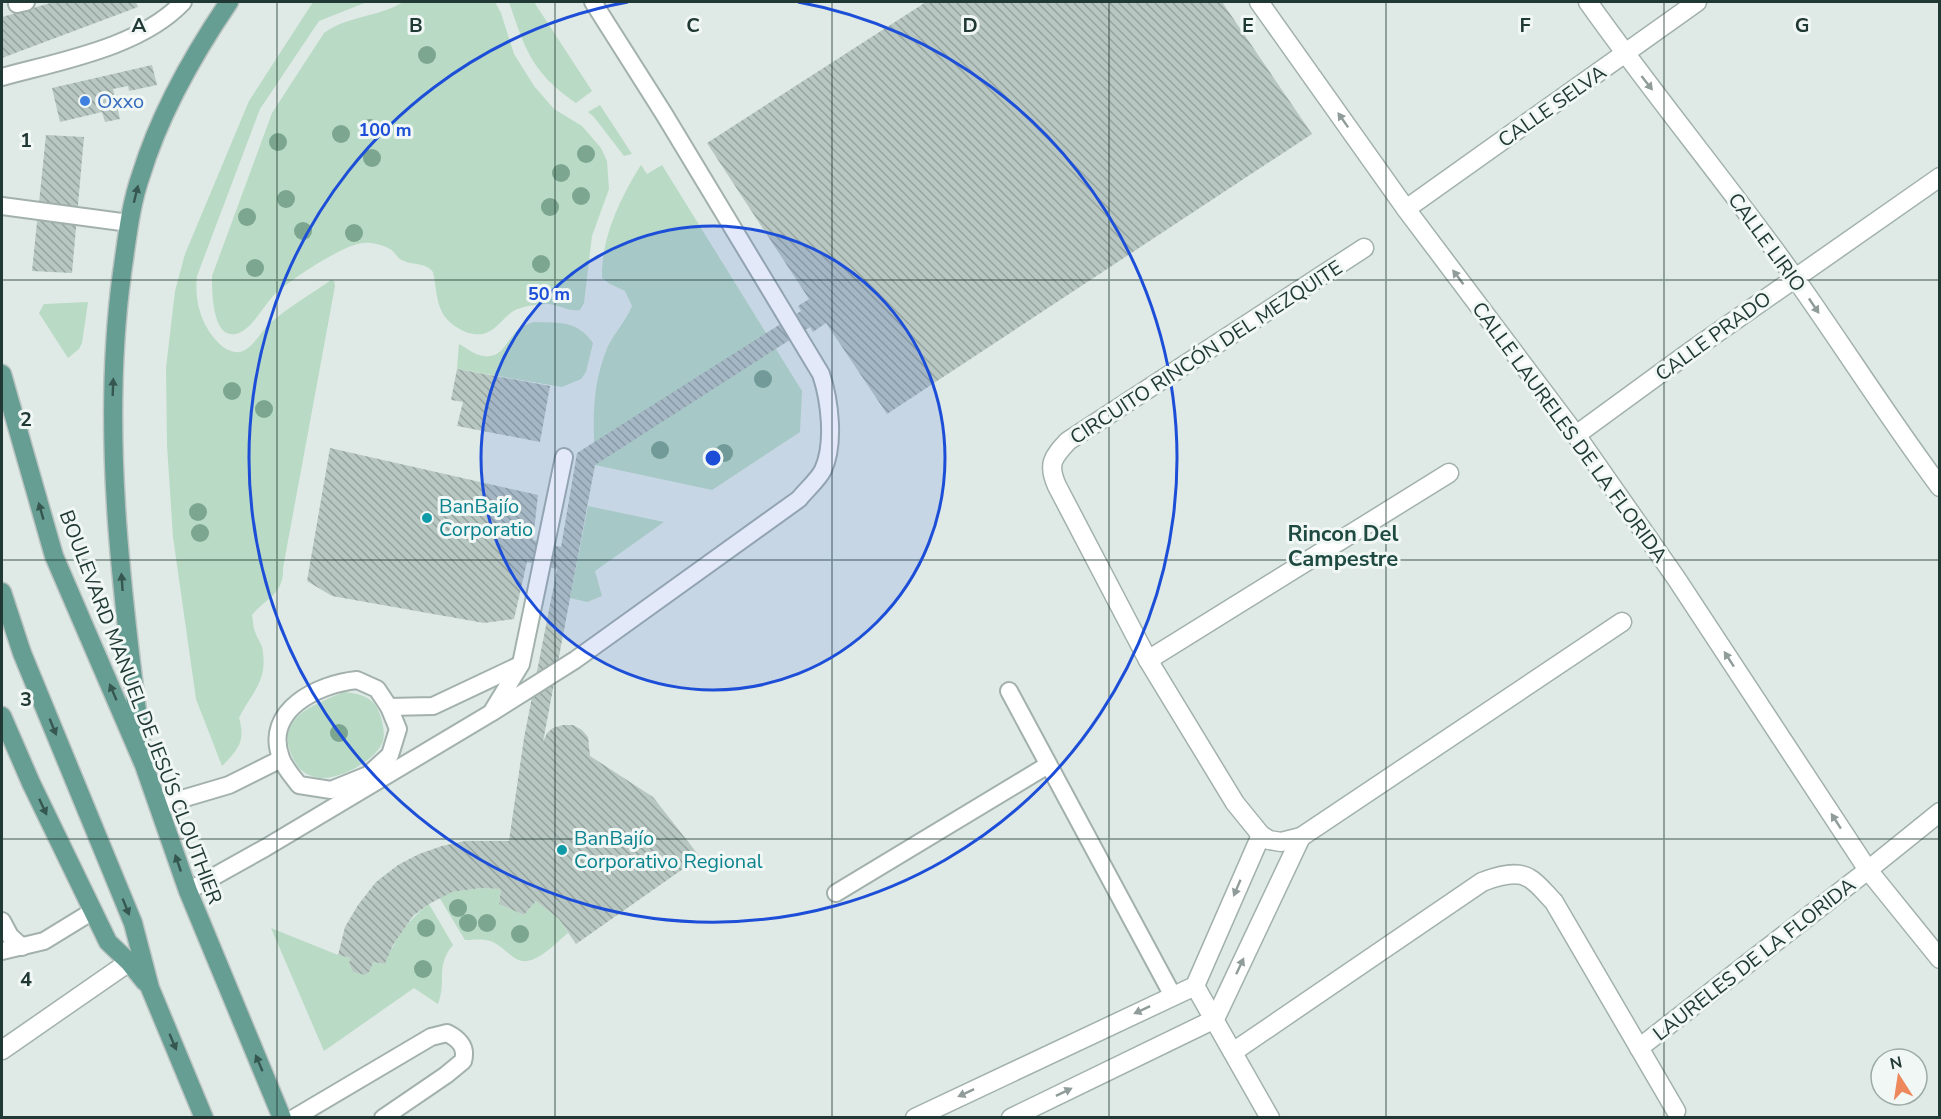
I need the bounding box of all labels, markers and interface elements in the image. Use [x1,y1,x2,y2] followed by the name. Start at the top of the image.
[132,12,147,39] text: A
[409,12,423,39] text: B
[686,12,700,39] text: C
[962,12,978,39] text: D
[1242,12,1254,39] text: E
[1519,12,1531,39] text: F
[1795,12,1809,39] text: G
[1493,59,1612,154] street label: CALLE SELVA
[1641,75,1653,90] one-way arrow
[97,88,144,115] place label: Oxxo
[78,94,92,108] marker: Oxxo
[1337,112,1349,128] one-way arrow
[358,118,412,142] text: 100 m
[20,127,32,154] text: 1
[131,185,141,203] one-way arrow
[1722,187,1812,297] street label: CALLE LIRIO
[1065,254,1348,451] street label: CIRCUITO RINCÓN DEL MEZQUITE
[1452,270,1464,286] one-way arrow
[528,282,570,306] text: 50 m
[1650,285,1777,388] street label: CALLE PRADO
[1466,296,1674,569] street label: CALLE LAURELES DE LA FLORIDA
[1808,298,1820,314] one-way arrow
[108,378,118,397] one-way arrow
[20,406,32,433] text: 2
[703,448,723,468] centre of rings
[439,493,533,543] place label: BanBajío Corporatio
[36,502,45,520] one-way arrow
[53,506,228,908] street label: BOULEVARD MANUEL DE JESÚS CLOUTHIER
[420,511,434,525] marker: BanBajío Corporatio
[1288,519,1398,574] district label: Rincon Del Campestre
[117,572,127,591] one-way arrow
[1723,651,1735,667] one-way arrow
[108,682,118,700] one-way arrow
[20,686,32,713] text: 3
[48,718,58,736] one-way arrow
[38,799,48,816] one-way arrow
[1831,813,1842,830] one-way arrow
[574,825,763,875] place label: BanBajío Corporativo Regional
[555,843,569,857] marker: BanBajío Corporativo Regional
[173,854,182,872] one-way arrow
[1647,871,1862,1047] street label: LAURELES DE LA FLORIDA
[1233,880,1242,897] one-way arrow
[121,899,131,917] one-way arrow
[1236,958,1245,975] one-way arrow
[20,966,32,993] text: 4
[1133,1006,1150,1015] one-way arrow
[168,1034,178,1052] one-way arrow
[1869,1047,1929,1107] north arrow
[1888,1051,1904,1075] text: N
[254,1054,264,1072] one-way arrow
[1055,1088,1072,1097] one-way arrow
[957,1089,974,1098] one-way arrow

